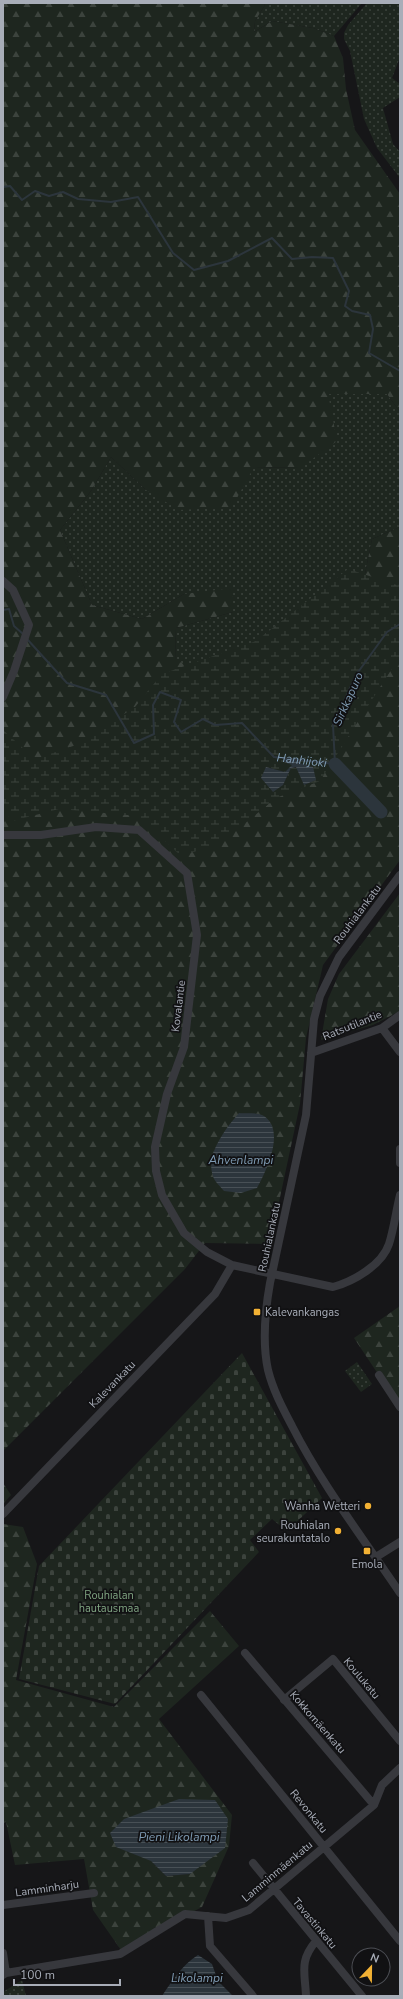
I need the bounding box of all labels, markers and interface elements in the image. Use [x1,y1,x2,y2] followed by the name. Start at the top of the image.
[329,669,367,728] water label: Sirkkapuro
[276,749,328,771] water label: Hanhijoki
[330,882,385,947] street label: Rouhialankatu
[168,979,189,1033] street label: Kovalantie
[320,1007,384,1044] street label: Ratsutilantie
[208,1152,274,1168] water label: Ahvenlampi
[255,1201,284,1273] street label: Rouhialankatu
[265,1305,339,1320] place label: Kalevankangas
[252,1307,262,1317] marker: Kalevankangas
[86,1357,139,1411] street label: Kalevankatu
[284,1499,360,1514] place label: Wanha Wetteri
[363,1501,373,1511] marker: Wanha Wetteri
[256,1518,330,1546] place label: Rouhialan seurakuntatalo
[333,1526,343,1536] marker: Rouhialan seurakuntatalo
[362,1546,372,1556] marker: Emola
[351,1557,383,1572] place label: Emola
[79,1588,139,1616] park label: Rouhialan hautausmaa
[340,1654,383,1702] street label: Koulukatu
[286,1688,349,1757] street label: Kokkomäenkatu
[286,1786,331,1836] street label: Revonkatu
[138,1829,220,1845] water label: Pieni Likolampi
[239,1837,316,1905] street label: Lamminmäenkatu
[14,1877,80,1900] street label: Lamminharju
[289,1895,340,1952] street label: Tavastinkatu
[351,1947,391,1987] north arrow
[368,1950,381,1967] text: N
[14,1961,120,1987] scale bar
[20,1967,55,1983] text: 100 m
[171,1970,223,1986] water label: Likolampi

